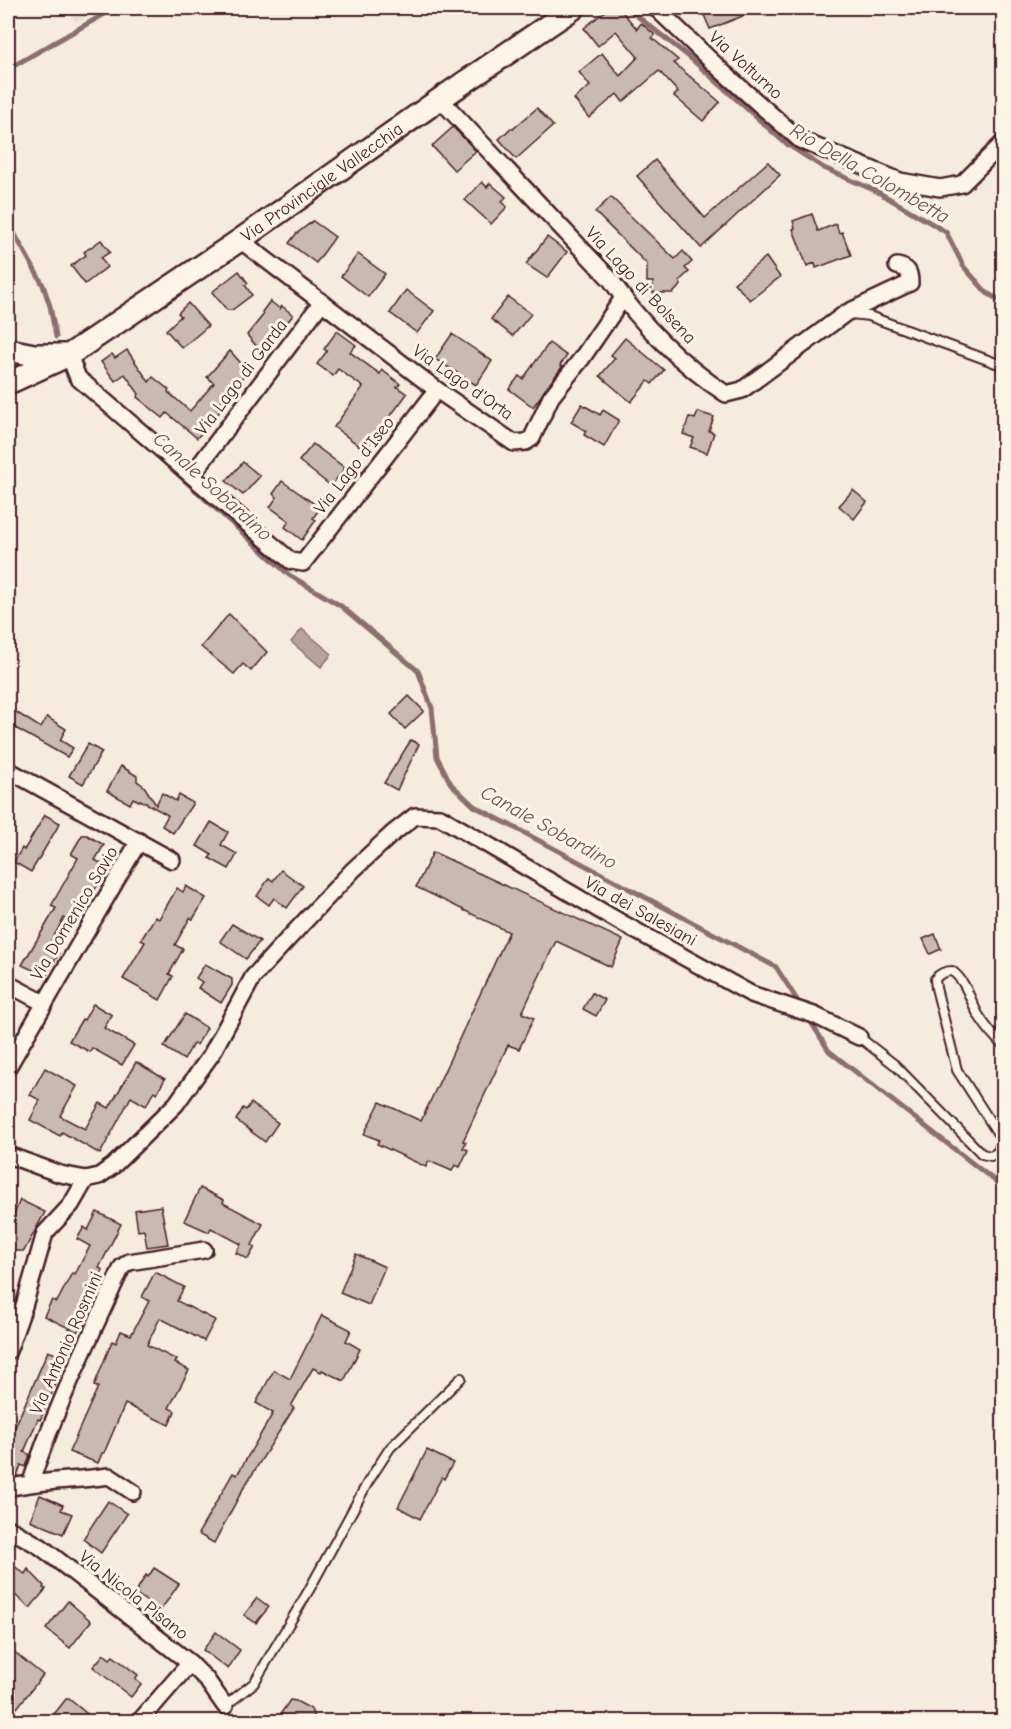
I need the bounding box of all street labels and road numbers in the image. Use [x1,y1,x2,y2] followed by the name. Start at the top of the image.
[704,27,787,104] street label: Via Volturno
[237,118,407,247] street label: Via Provinciale Vallecchia
[581,223,700,348] street label: Via Lago di Bolsena
[191,315,292,439] street label: Via Lago di Garda
[408,340,517,425] street label: Via Lago d'Orta
[310,412,399,518] street label: Via Lago d'Iseo
[26,843,123,984] street label: Via Domenico Savio
[581,872,700,951] street label: Via dei Salesiani
[26,1269,107,1418] street label: Via Antonio Rosmini
[75,1546,192,1645] street label: Via Nicola Pisano

